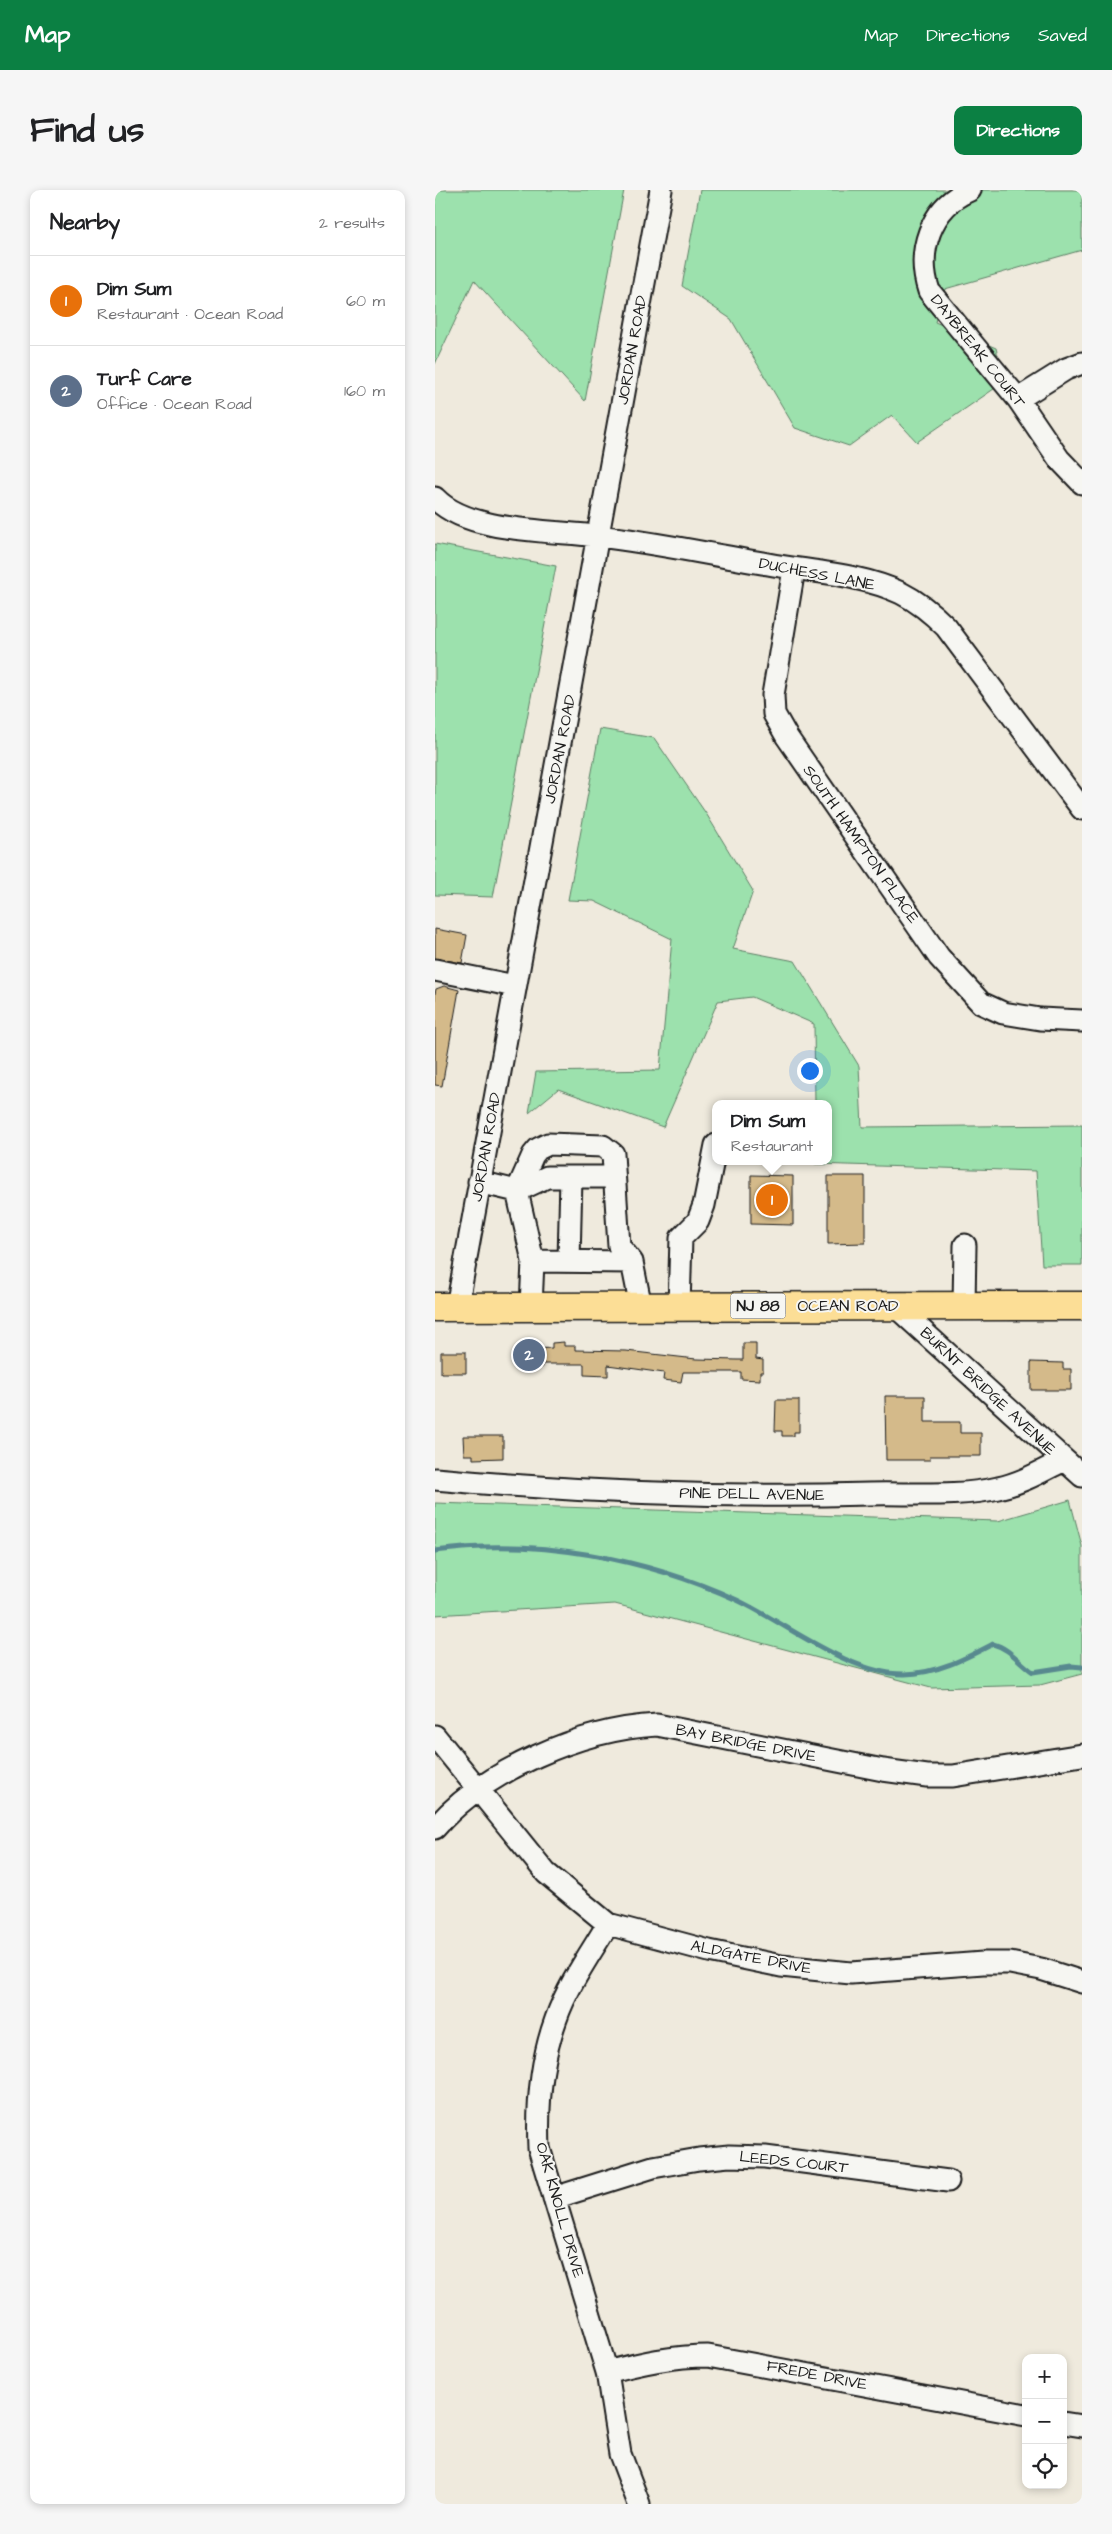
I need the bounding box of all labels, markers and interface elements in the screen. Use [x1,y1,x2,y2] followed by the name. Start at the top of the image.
[25,18,70,52] text: Map
[864,23,898,48] text: Map
[926,23,1010,48] text: Directions
[1038,23,1087,48] text: Saved
[30,106,144,155] text: Find us
[954,106,1082,155] button: Directions
[50,208,120,237] text: Nearby
[319,212,385,234] text: 2 results
[97,276,171,303] text: Dim Sum
[65,290,67,312] text: 1
[346,290,385,312] text: 60 m
[925,290,1031,412] street label: DAYBREAK COURT
[612,294,652,406] street label: JORDAN ROAD
[97,303,283,325] text: Restaurant · Ocean Road
[97,366,192,393] text: Turf Care
[61,380,71,402] text: 2
[344,380,385,402] text: 160 m
[97,393,252,415] text: Office · Ocean Road
[757,552,877,596] street label: DUCHESS LANE
[539,693,581,805] street label: JORDAN ROAD
[798,760,924,928] street label: SOUTH HAMPTON PLACE
[797,1058,823,1084] your location
[466,1091,506,1203] street label: JORDAN ROAD
[712,1100,832,1165] popup
[731,1108,805,1135] text: Dim Sum
[731,1135,813,1157] text: Restaurant
[756,1181,788,1219] pin: 1
[731,1294,785,1318] road number: NJ 88
[798,1295,898,1317] street label: OCEAN ROAD
[915,1322,1061,1460] street label: BURNT BRIDGE AVENUE
[513,1336,545,1374] pin: 2
[679,1482,825,1506] street label: PINE DELL AVENUE
[674,1719,819,1768] street label: BAY BRIDGE DRIVE
[689,1935,814,1980] street label: ALDGATE DRIVE
[530,2140,590,2281] street label: OAK KNOLL DRIVE
[738,2145,850,2179] street label: LEEDS COURT
[765,2354,870,2396] street label: FREDE DRIVE
[1022,2354,1067,2489] map controls
[1022,2354,1067,2399] button: +
[1022,2399,1067,2444] button: −
[1022,2444,1067,2489] button: locate

